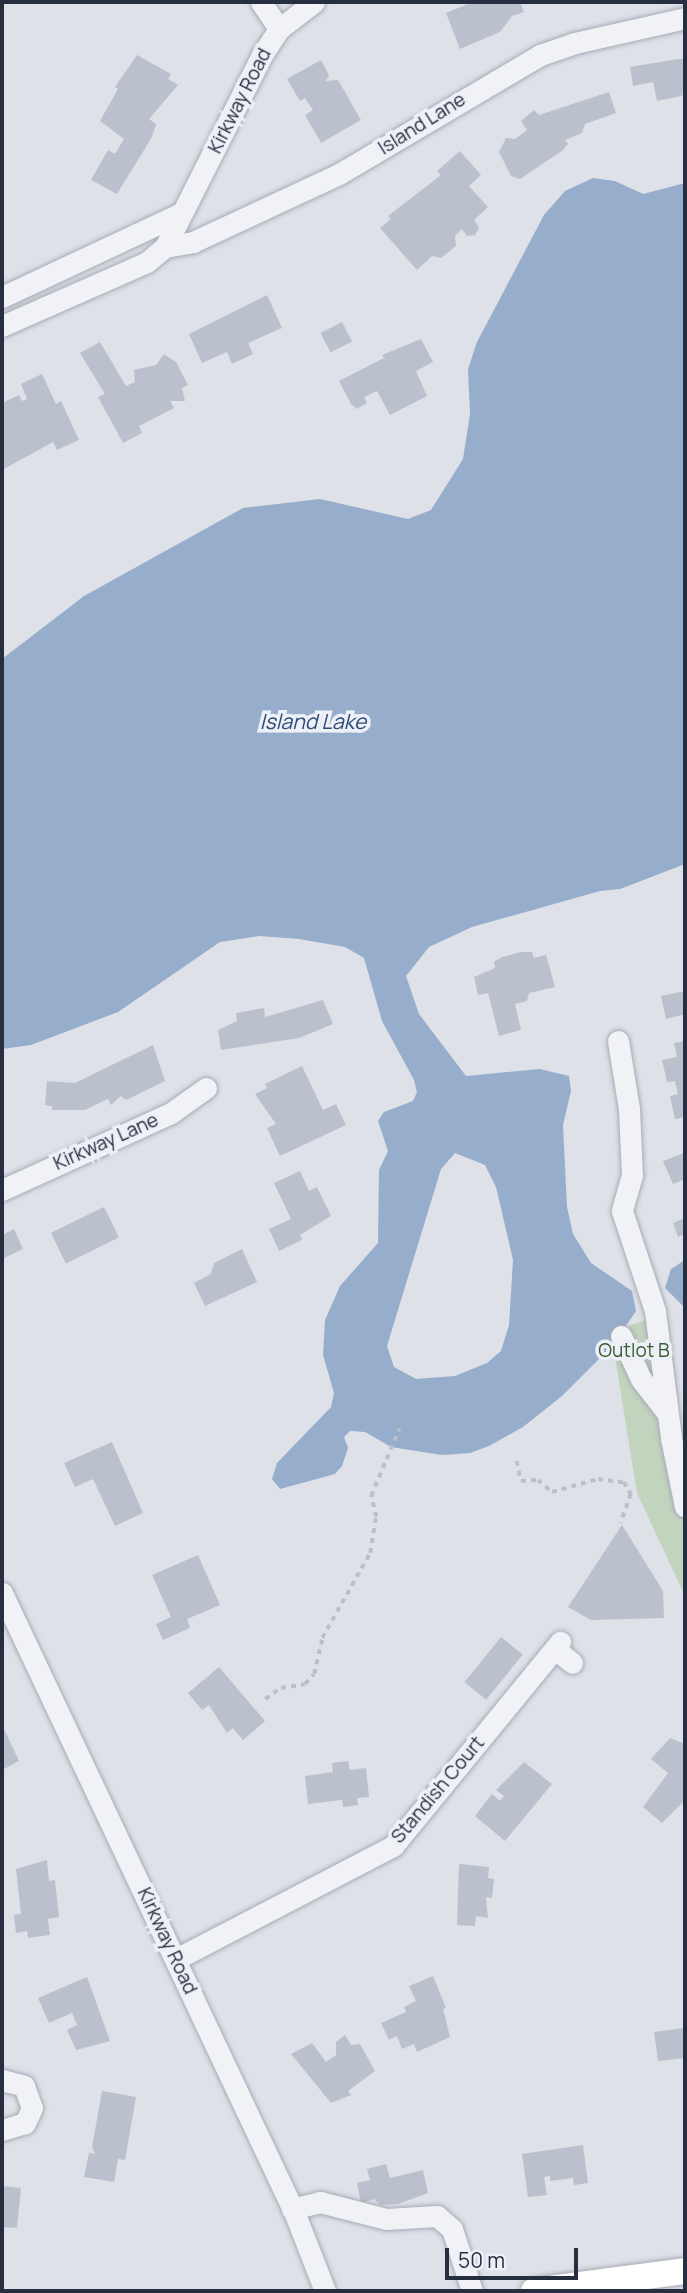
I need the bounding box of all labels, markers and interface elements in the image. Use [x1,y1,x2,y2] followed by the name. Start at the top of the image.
[204,45,276,157] street label: Kirkway Road
[374,88,470,160] street label: Island Lane
[260,708,366,734] water label: Island Lake
[50,1109,162,1175] street label: Kirkway Lane
[598,1340,670,1362] park label: Outlot B
[387,1732,489,1848] street label: Standish Court
[132,1884,202,1998] street label: Kirkway Road
[449,2234,582,2278] scale bar
[458,2246,505,2274] text: 50 m

